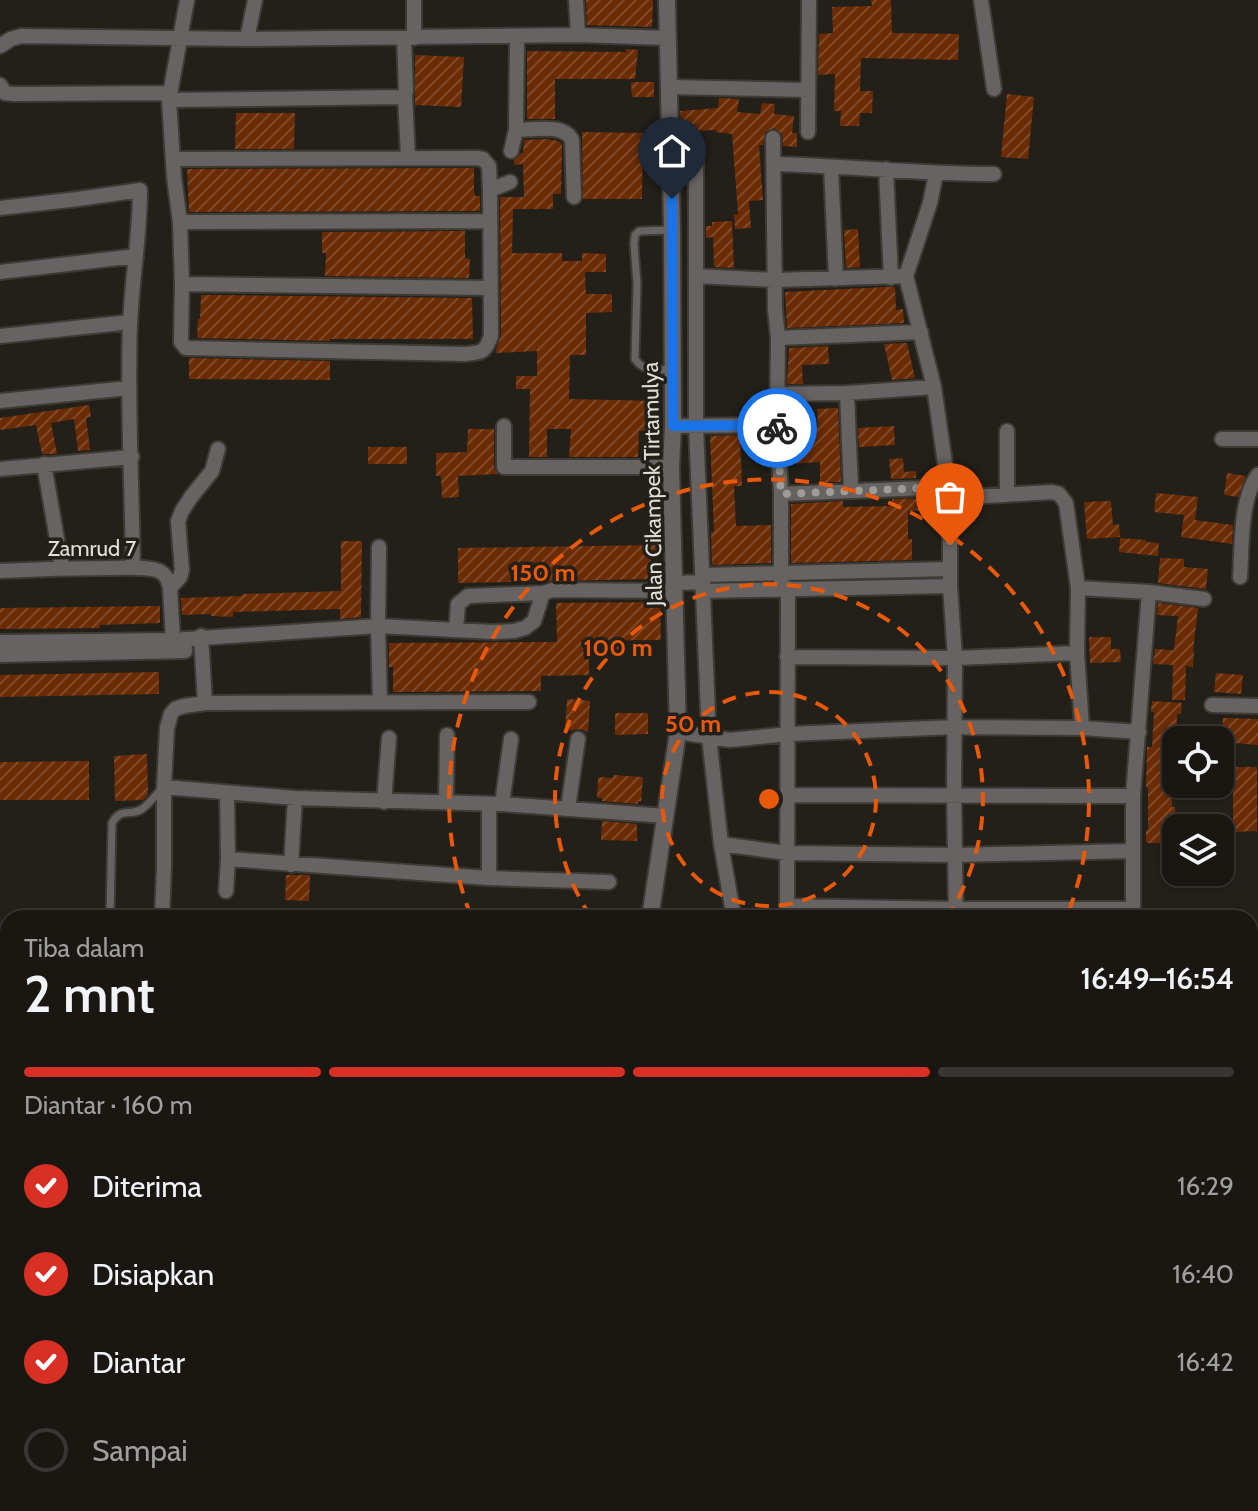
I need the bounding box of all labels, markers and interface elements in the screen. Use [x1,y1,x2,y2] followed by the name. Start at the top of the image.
[638,117,706,199] pin
[650,129,694,173] icon: home
[637,361,668,607] street label: Jalan Cikampek Tirtamulya
[737,388,817,468] courier
[755,406,799,450] icon: bike
[916,463,984,545] pin
[928,475,972,519] icon: bag
[48,535,136,562] street label: Zamrud 7
[511,558,575,587] text: 150 m
[583,633,653,662] text: 100 m
[665,709,721,738] text: 50 m
[1162,726,1234,886] map controls
[1162,726,1234,798] button: locate
[755,785,783,813] centre of rings
[1162,814,1234,886] button: layers
[24,932,144,964] text: Tiba dalam
[1080,960,1234,997] text: 16:49–16:54
[24,962,155,1025] text: 2 mnt
[24,1089,192,1121] text: Diantar · 160 m
[24,1164,68,1208] icon: check
[92,1168,202,1205] text: Diterima
[1177,1170,1234,1202] text: 16:29
[24,1252,68,1296] icon: check
[92,1256,214,1293] text: Disiapkan
[1172,1258,1234,1290] text: 16:40
[24,1340,68,1384] icon: check
[92,1344,185,1381] text: Diantar
[1177,1346,1234,1378] text: 16:42
[92,1432,188,1469] text: Sampai

